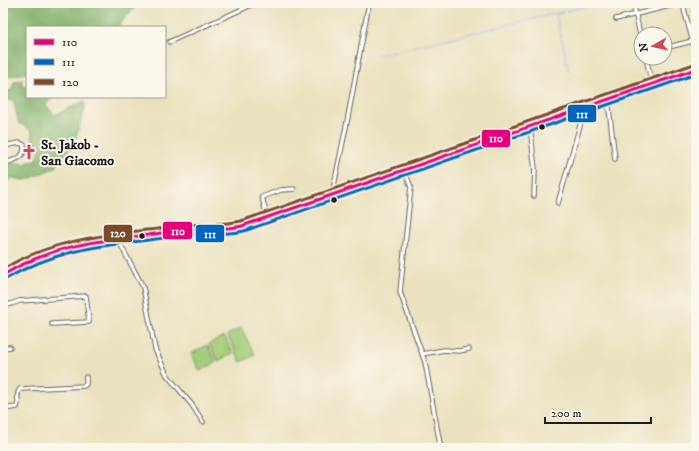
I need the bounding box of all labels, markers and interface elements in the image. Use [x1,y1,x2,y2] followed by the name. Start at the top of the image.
[26,26,166,98] legend
[633,26,673,66] north arrow
[62,35,77,50] text: 110
[637,42,652,53] text: N
[62,55,75,70] text: 111
[62,75,79,90] text: 120
[567,104,597,123] line badge: 111
[576,108,588,122] text: 111
[537,122,547,132] unlabelled marker
[481,129,511,148] line badge: 110
[489,132,503,146] text: 110
[41,136,114,170] place label: St. Jakob - San Giacomo
[20,143,38,161] church icon: St. Jakob - San Giacomo
[329,195,339,205] unlabelled marker
[162,221,193,240] line badge: 110
[103,224,133,243] line badge: 120
[195,224,225,243] line badge: 111
[171,225,185,239] text: 110
[110,227,126,241] text: 120
[204,228,216,242] text: 111
[137,231,147,241] unlabelled marker
[545,399,651,425] scale bar
[551,406,581,421] text: 200 m

